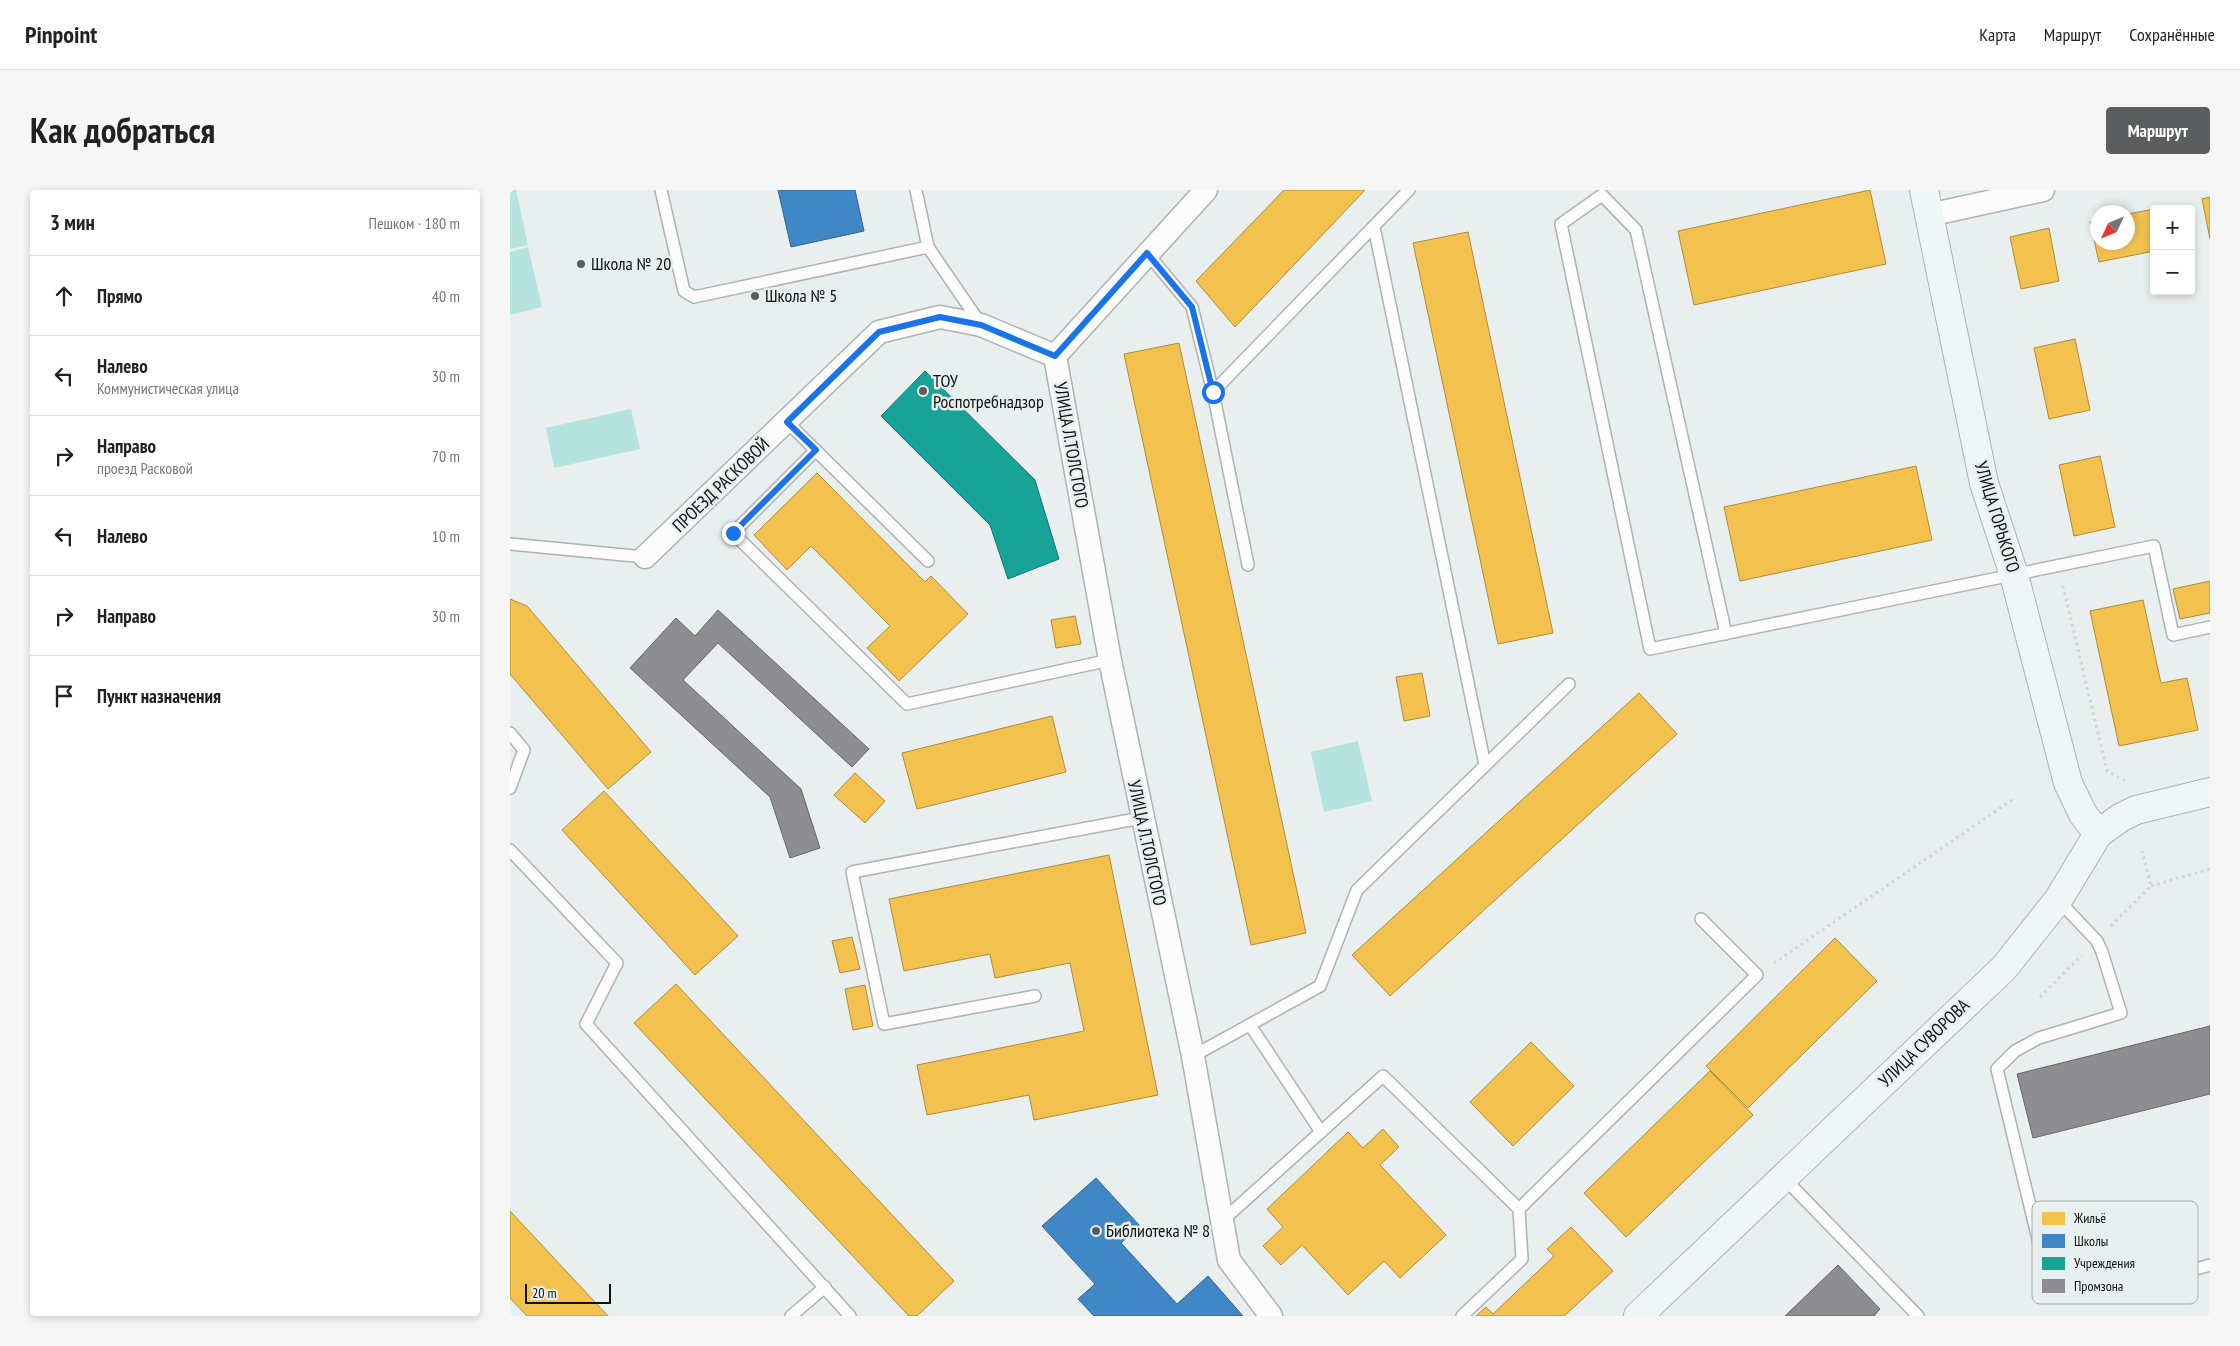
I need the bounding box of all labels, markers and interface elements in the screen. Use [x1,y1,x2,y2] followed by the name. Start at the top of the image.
[25,19,97,50] text: Pinpoint
[1979,23,2016,46] text: Карта
[2044,23,2101,46] text: Маршрут
[2129,23,2215,46] text: Сохранённые
[30,107,215,153] text: Как добраться
[2106,107,2210,154] button: Маршрут
[2090,205,2135,250] north arrow
[2150,205,2195,295] map controls
[2150,205,2195,250] button: +
[50,209,95,236] text: 3 мин
[369,213,460,233] text: Пешком · 180 m
[2150,250,2195,295] button: −
[591,252,671,275] place label: Школа № 20
[575,258,587,270] marker: Школа № 20
[50,282,78,310] icon: ahead
[97,284,142,308] text: Прямо
[765,284,837,307] place label: Школа № 5
[432,286,460,306] text: 40 m
[749,290,761,302] marker: Школа № 5
[97,354,148,378] text: Налево
[50,362,78,390] icon: left
[432,366,460,386] text: 30 m
[933,369,1044,413] place label: ТОУ Роспотребнадзор
[97,378,239,398] text: Коммунистическая улица
[1049,380,1094,510] street label: УЛИЦА Л.ТОЛСТОГО
[1202,381,1225,404] route start
[917,385,929,397] marker: ТОУ Роспотребнадзор
[667,432,774,537] street label: ПРОЕЗД РАСКОВОЙ
[97,434,156,458] text: Направо
[50,442,78,470] icon: right
[432,446,460,466] text: 70 m
[97,458,193,478] text: проезд Расковой
[1970,458,2025,575] street label: УЛИЦА ГОРЬКОГО
[50,522,78,550] icon: left
[722,522,745,545] route end
[97,524,148,548] text: Налево
[432,526,460,546] text: 10 m
[50,602,78,630] icon: right
[97,604,156,628] text: Направо
[432,606,460,626] text: 30 m
[50,682,78,710] icon: arrive
[97,684,221,708] text: Пункт назначения
[1123,778,1172,908] street label: УЛИЦА Л.ТОЛСТОГО
[1873,993,1974,1092] street label: УЛИЦА СУВОРОВА
[2032,1201,2198,1304] legend
[2073,1209,2106,1227] text: Жильё
[1106,1219,1210,1242] place label: Библиотека № 8
[1090,1225,1102,1237] marker: Библиотека № 8
[2074,1232,2108,1250] text: Школы
[2074,1254,2135,1272] text: Учреждения
[2074,1277,2123,1295] text: Промзона
[525,1281,611,1304] scale bar
[532,1284,557,1302] text: 20 m

